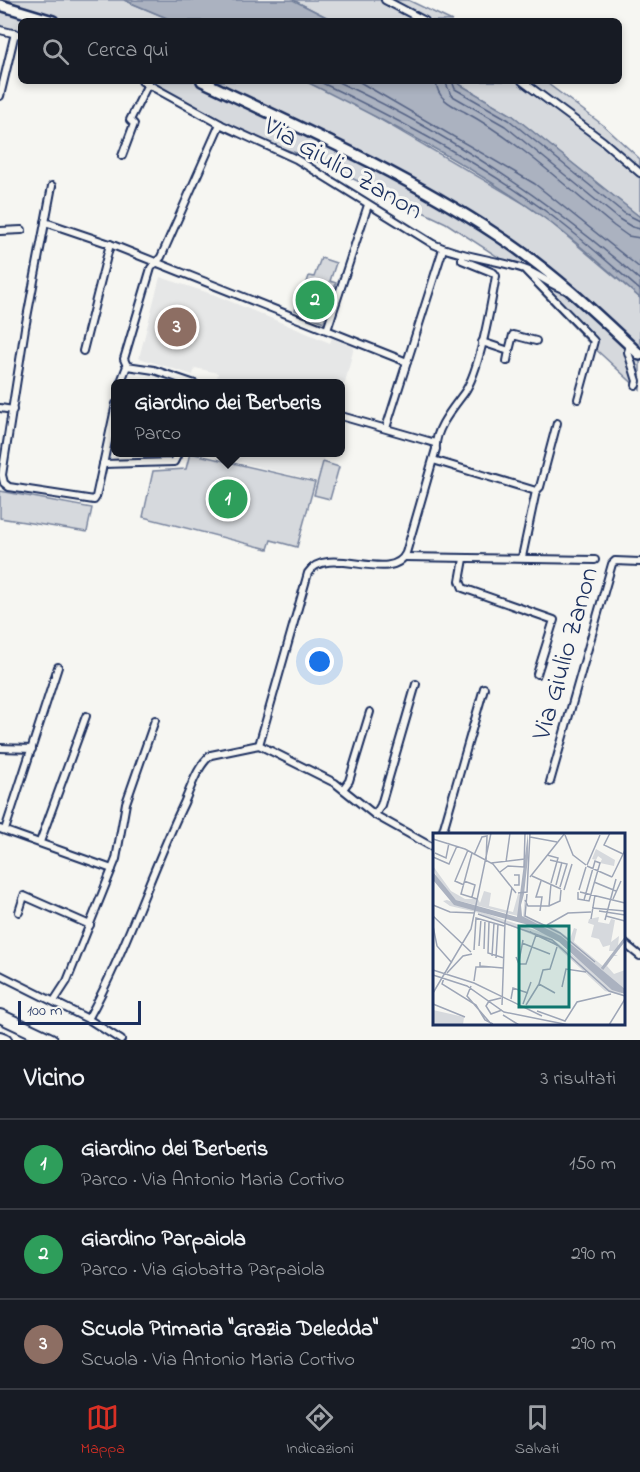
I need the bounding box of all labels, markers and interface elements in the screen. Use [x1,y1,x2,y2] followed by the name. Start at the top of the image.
[18,18,622,84] search box
[39,35,72,68] icon: search
[87,35,169,67] text: Cerca qui
[255,107,430,231] street label: Via Giulio Zanon
[296,278,334,322] pin: 2
[158,304,196,350] pin: 3
[111,379,345,457] popup
[134,388,322,420] text: Giardino dei Berberis
[134,420,181,449] text: Parco
[208,476,248,522] pin: 1
[523,563,610,746] street label: Via Giulio Zanon
[305,647,334,676] your location
[433,833,625,1025] inset map
[18,998,141,1026] scale bar
[27,999,62,1023] text: 100 m
[24,1060,85,1098] text: Vicino
[540,1065,616,1094] text: 3 risultati
[81,1134,268,1166] text: Giardino dei Berberis
[40,1150,47,1179] text: 1
[569,1150,616,1179] text: 150 m
[81,1166,344,1195] text: Parco · Via Antonio Maria Cortivo
[81,1224,246,1256] text: Giardino Parpaiola
[39,1240,48,1269] text: 2
[571,1240,616,1269] text: 290 m
[81,1256,325,1285] text: Parco · Via Giobatta Parpaiola
[81,1314,378,1346] text: Scuola Primaria "Grazia Deledda"
[39,1330,48,1359] text: 3
[571,1330,616,1359] text: 290 m
[81,1346,355,1375] text: Scuola · Via Antonio Maria Cortivo
[80,1401,125,1461] tab: Mappa
[286,1401,354,1461] tab: Indicazioni
[515,1401,559,1461] tab: Salvati

